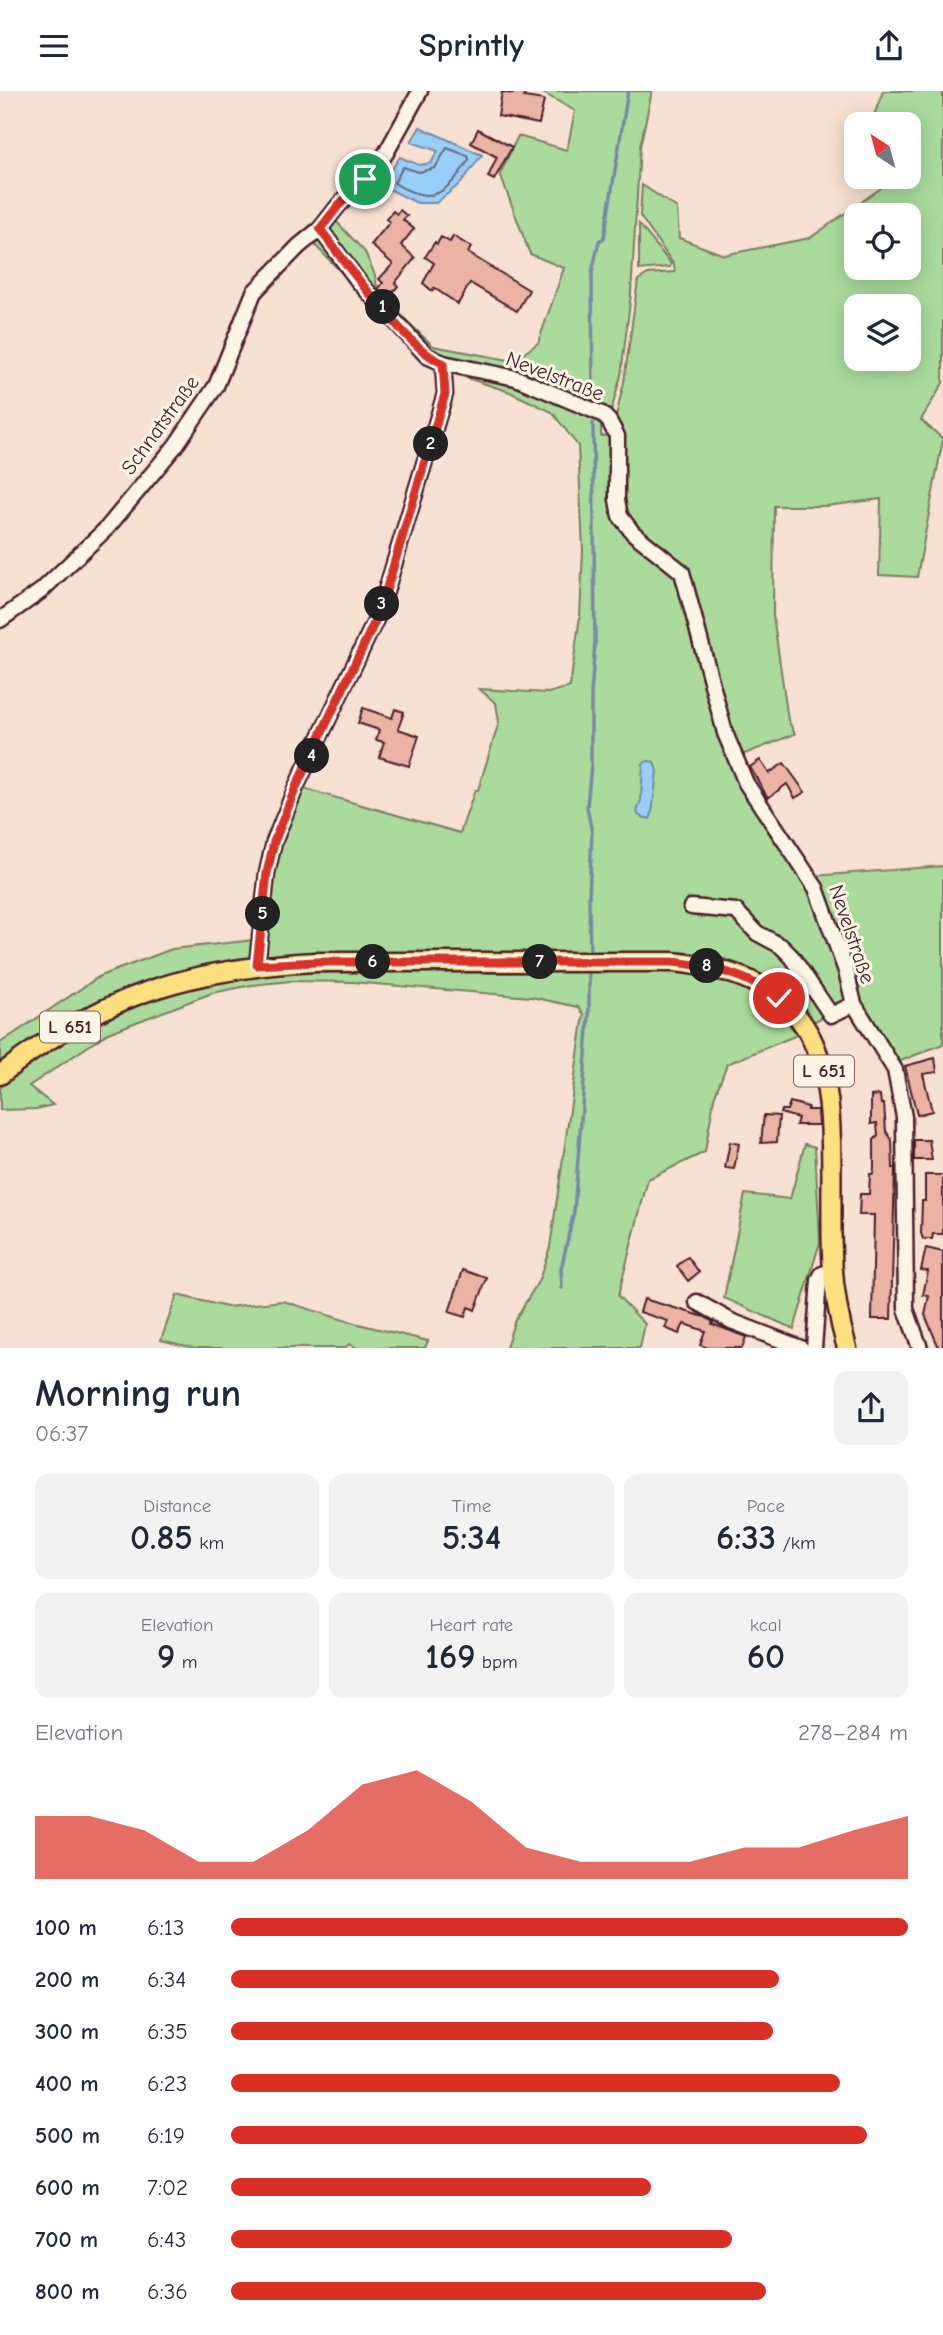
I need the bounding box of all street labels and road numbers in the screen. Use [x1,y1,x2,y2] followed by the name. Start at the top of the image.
[503,346,607,406] street label: Nevelstraße
[116,371,204,479] street label: Schnatstraße
[824,881,880,987] street label: Nevelstraße
[40,1011,100,1043] road number: L 651
[794,1055,854,1087] road number: L 651

